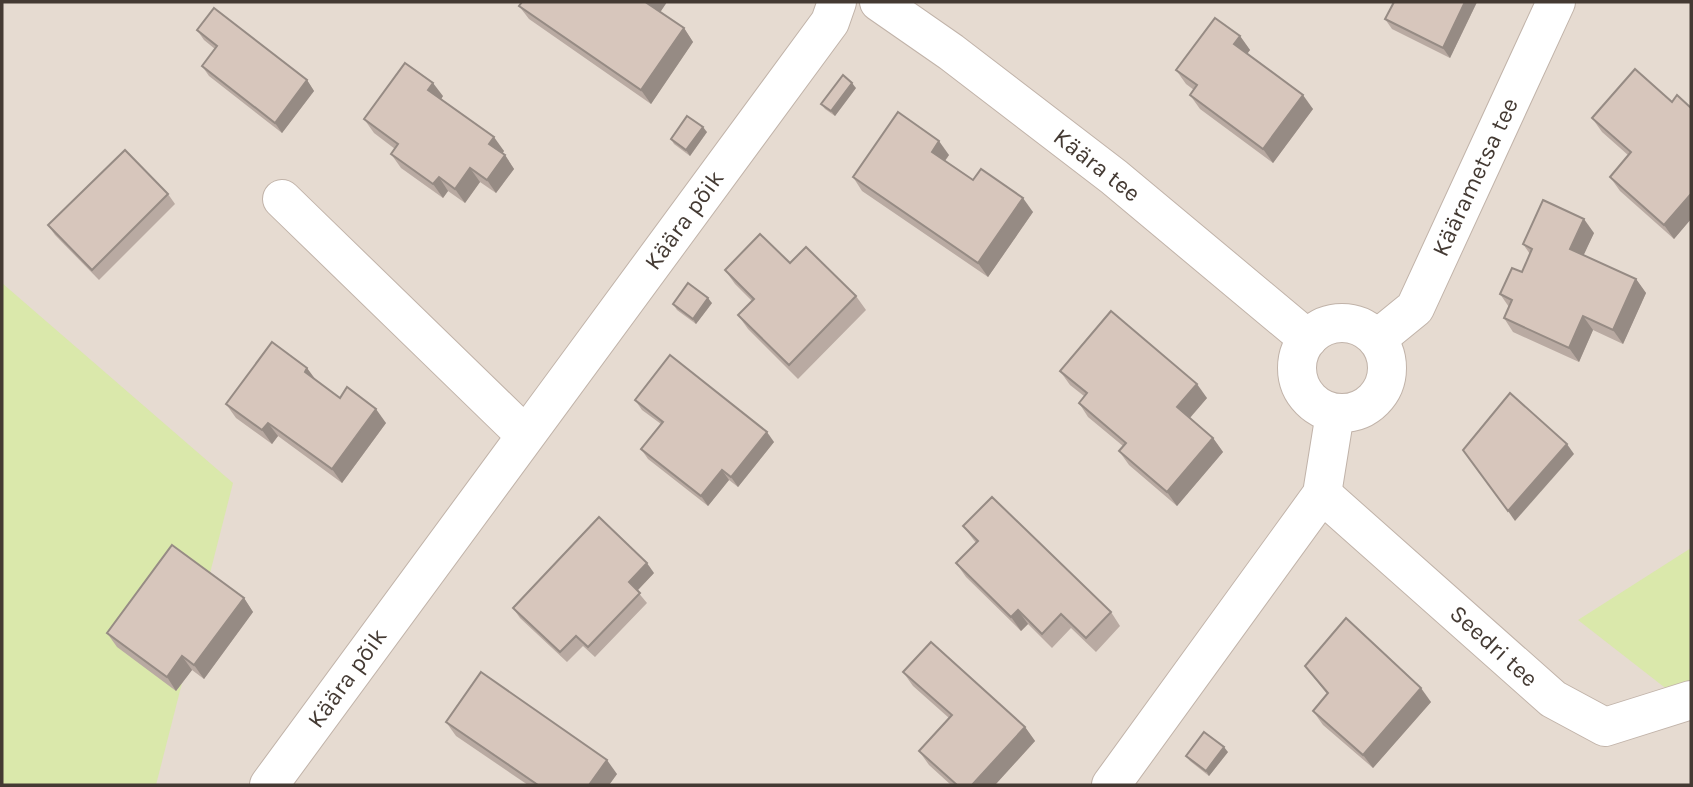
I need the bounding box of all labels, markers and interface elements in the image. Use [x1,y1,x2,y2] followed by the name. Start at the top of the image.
[1426,93,1524,261] street label: Käärametsa tee
[1048,122,1146,208] street label: Käära tee
[638,165,730,275] street label: Käära põik
[1444,599,1544,693] street label: Seedri tee
[301,623,393,733] street label: Käära põik

